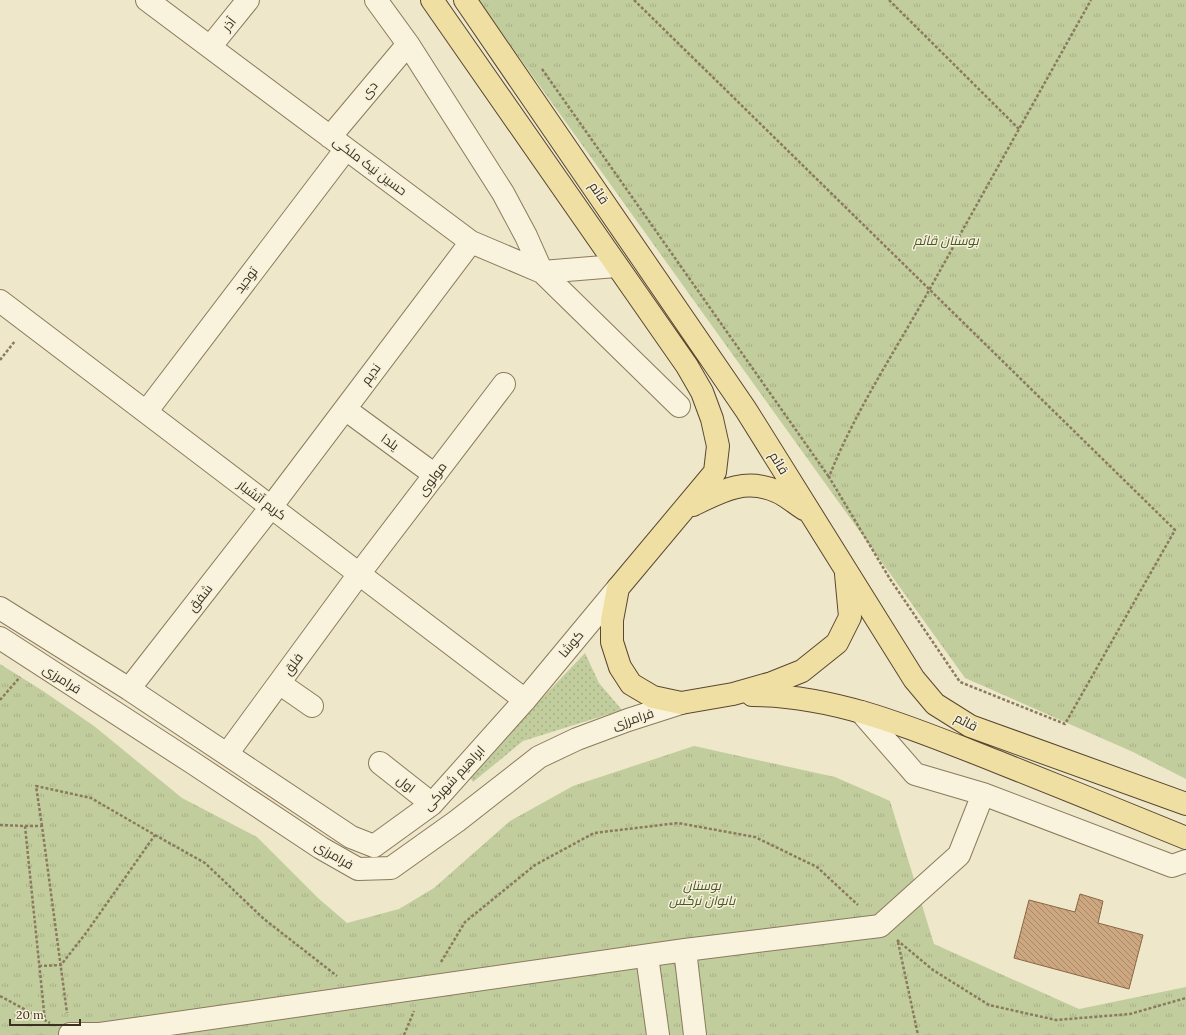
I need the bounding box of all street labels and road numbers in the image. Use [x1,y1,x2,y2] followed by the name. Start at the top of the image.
[218,13,240,35] street label: آذر
[357,78,381,102] street label: دی
[330,133,410,199] street label: حسین نیک ملکی
[584,178,613,208] street label: قائم
[230,263,262,297] street label: توحید
[357,360,385,389] street label: ندیم
[378,430,403,454] street label: یلدا
[765,448,792,478] street label: قائم
[414,458,450,500] street label: مولوی
[233,476,290,525] street label: کریم آتشبار
[184,581,216,615] street label: شفق
[555,627,587,661] street label: کوشا
[279,649,307,679] street label: فلق
[40,660,84,698] street label: فرامرزی
[610,704,656,734] street label: فرامرزی
[951,709,980,736] street label: قائم
[419,742,489,815] street label: ابراهیم شهرکی
[393,771,419,797] street label: اول
[311,837,357,873] street label: فرامرزی

